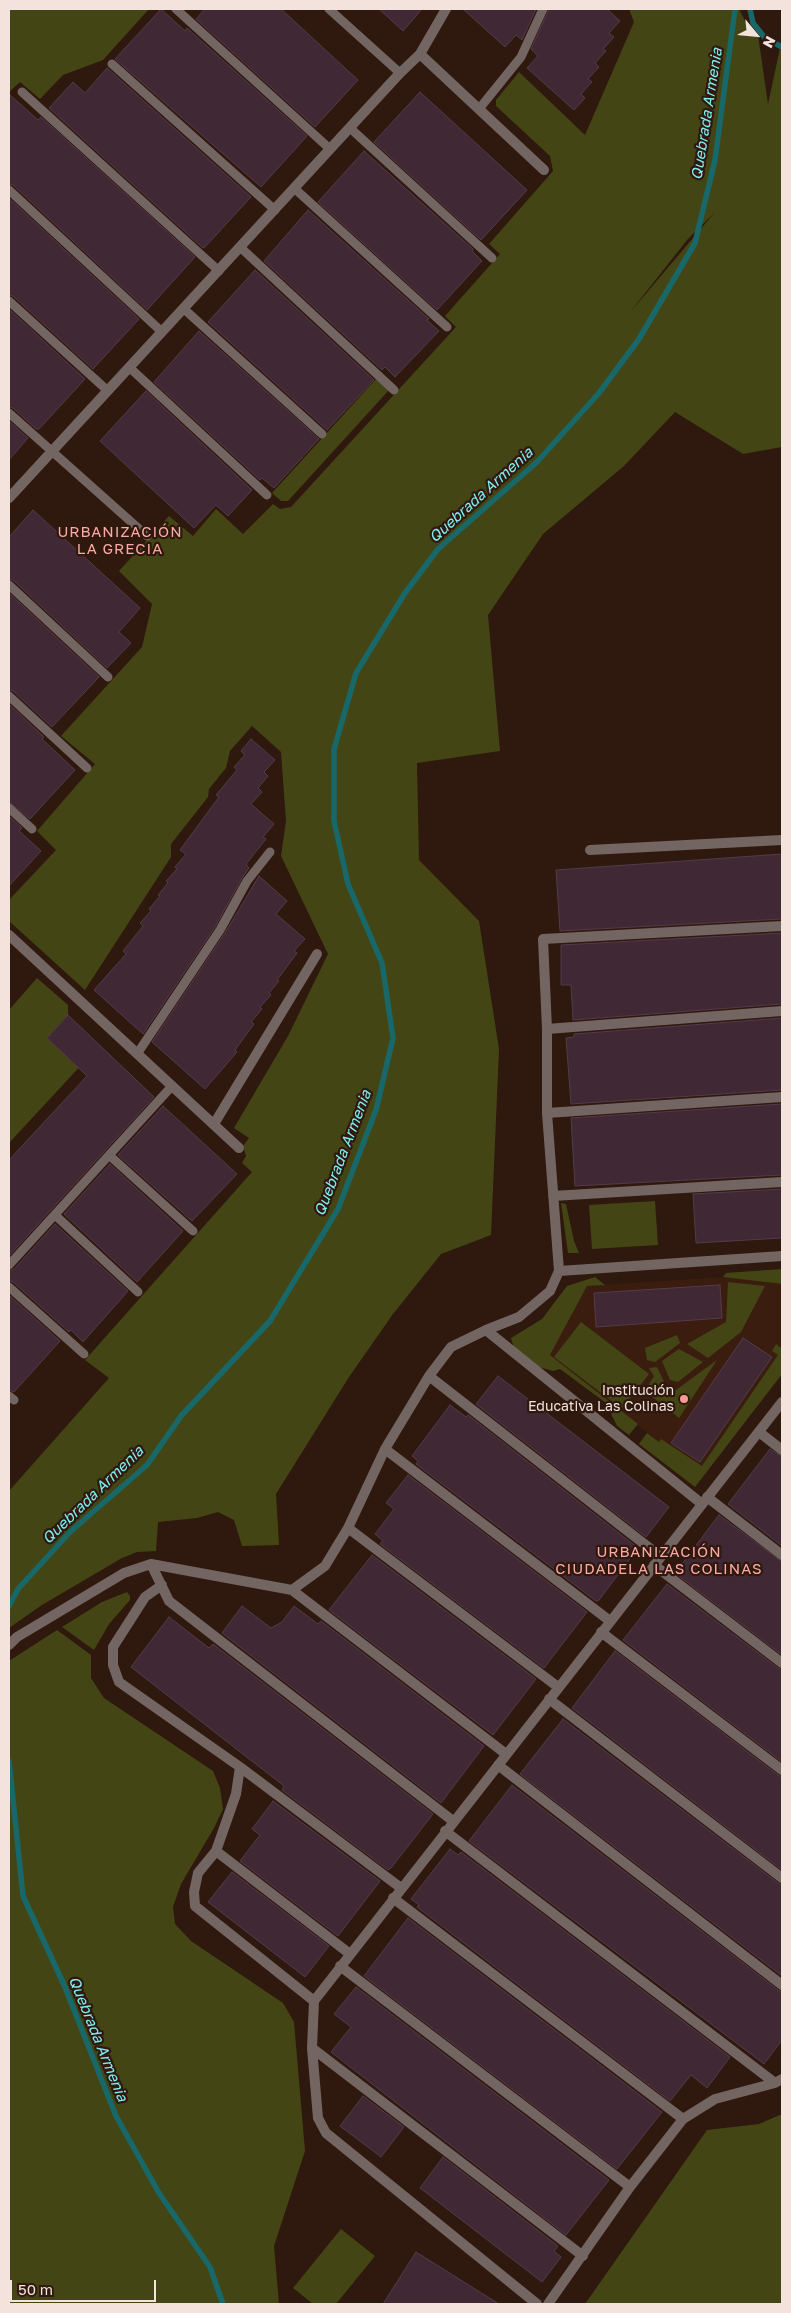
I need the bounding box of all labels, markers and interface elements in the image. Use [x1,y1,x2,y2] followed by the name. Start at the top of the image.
[731,10,781,60] north arrow
[760,34,780,51] text: N
[688,47,726,181] water label: Quebrada Armenia
[425,444,537,546] water label: Quebrada Armenia
[56,523,184,558] district label: URBANIZACIÓN LA GRECIA
[311,1088,375,1218] water label: Quebrada Armenia
[528,1383,674,1415] place label: Institución Educativa Las Colinas
[678,1393,690,1405] marker: Institución Educativa Las Colinas
[39,1442,147,1548] water label: Quebrada Armenia
[553,1543,765,1578] district label: URBANIZACIÓN CIUDADELA LAS COLINAS
[65,1974,131,2104] water label: Quebrada Armenia
[12,2270,159,2302] scale bar
[18,2280,53,2298] text: 50 m

